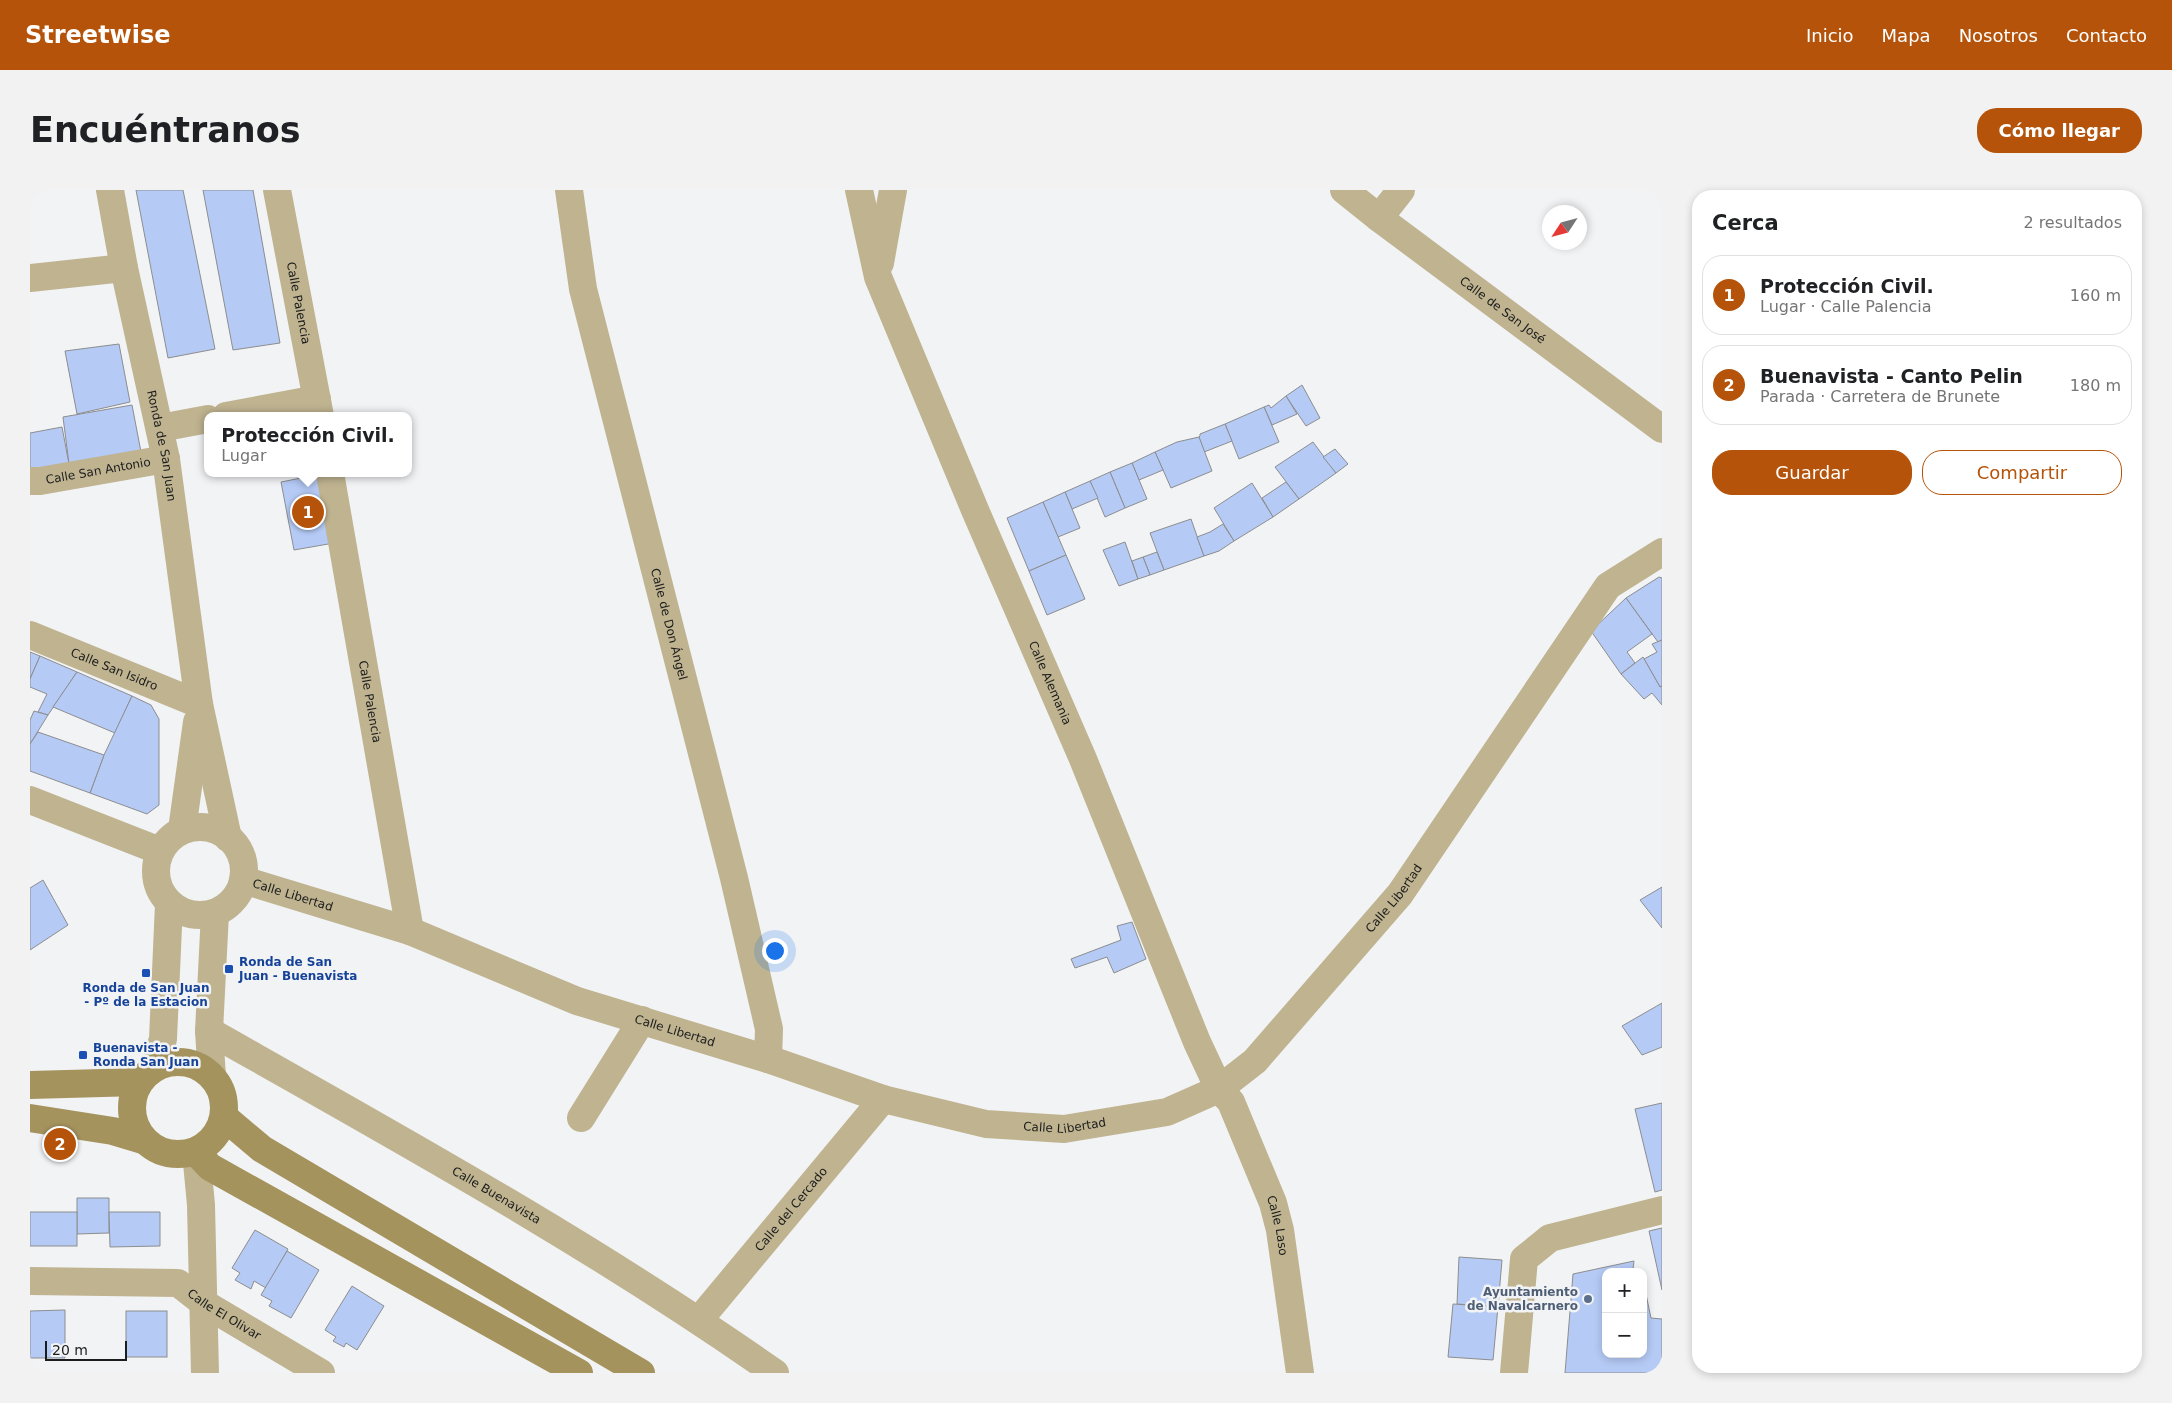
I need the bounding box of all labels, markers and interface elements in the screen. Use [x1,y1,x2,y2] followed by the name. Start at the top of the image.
[25,21,171,49] text: Streetwise
[1806,25,1854,46] text: Inicio
[1882,25,1931,46] text: Mapa
[1959,25,2038,46] text: Nosotros
[2066,25,2147,46] text: Contacto
[1977,108,2142,153] button: Cómo llegar
[30,110,301,150] text: Encuéntranos
[1542,205,1587,250] north arrow
[1712,211,1779,235] text: Cerca
[2023,213,2122,232] text: 2 resultados
[284,261,313,345] street label: Calle Palencia
[1457,274,1548,347] street label: Calle de San José
[1760,275,1934,297] text: Protección Civil.
[1723,286,1735,305] text: 1
[2070,286,2121,305] text: 160 m
[1760,297,1932,316] text: Lugar · Calle Palencia
[1760,365,2023,387] text: Buenavista - Canto Pelin
[1723,376,1735,395] text: 2
[2070,376,2121,395] text: 180 m
[1760,387,2000,406] text: Parada · Carretera de Brunete
[144,389,179,502] street label: Ronda de San Juan
[204,412,412,477] popup
[221,424,395,446] text: Protección Civil.
[221,446,266,465] text: Lugar
[1712,450,1912,495] button: Guardar
[1922,450,2122,495] button: Compartir
[45,455,152,487] street label: Calle San Antonio
[292,493,324,531] pin: 1
[648,567,690,681] street label: Calle de Don Ángel
[1026,639,1074,727] street label: Calle Alemania
[69,645,160,693] street label: Calle San Isidro
[356,659,384,744] street label: Calle Palencia
[1363,862,1425,936] street label: Calle Libertad
[251,876,335,914] street label: Calle Libertad
[762,938,788,964] your location
[238,955,357,983] place label: Ronda de San Juan - Buenavista
[223,963,235,975] marker: Ronda de San Juan - Buenavista
[140,967,152,979] marker: Ronda de San Juan - Pº de la Estacion
[83,981,209,1009] place label: Ronda de San Juan - Pº de la Estacion
[633,1012,717,1050] street label: Calle Libertad
[93,1041,199,1069] place label: Buenavista - Ronda San Juan
[77,1049,89,1061] marker: Buenavista - Ronda San Juan
[1023,1115,1107,1136] street label: Calle Libertad
[44,1125,76,1163] pin: 2
[449,1164,543,1227] street label: Calle Buenavista
[752,1164,830,1254] street label: Calle del Cercado
[1264,1193,1291,1257] street label: Calle Laso
[1602,1268,1647,1358] map controls
[1602,1268,1647,1313] button: +
[1467,1285,1578,1313] place label: Ayuntamiento de Navalcarnero
[185,1286,263,1343] street label: Calle El Olivar
[1582,1293,1594,1305] marker: Ayuntamiento de Navalcarnero
[1602,1313,1647,1358] button: −
[45,1338,128,1361] scale bar
[52,1342,88,1358] text: 20 m

